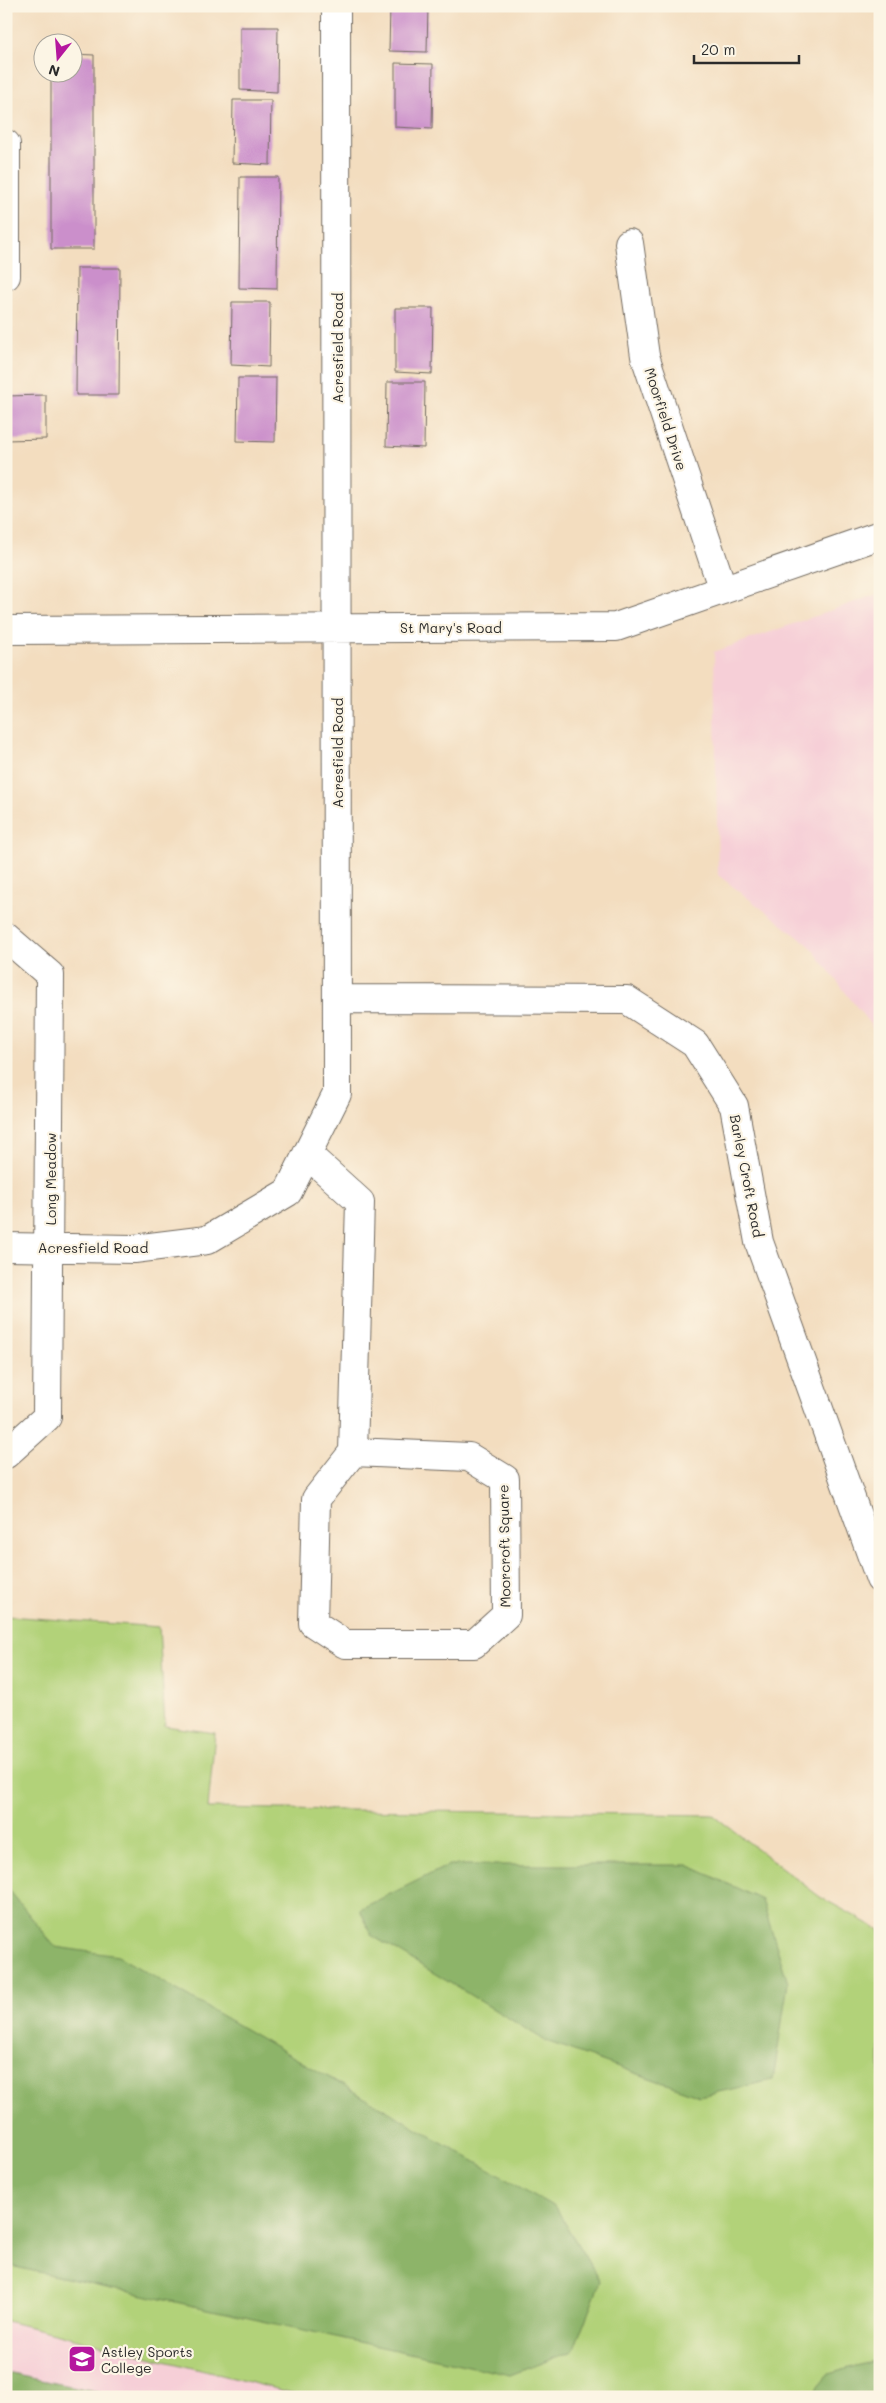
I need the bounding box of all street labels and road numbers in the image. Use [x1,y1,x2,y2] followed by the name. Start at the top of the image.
[328,293,347,403] street label: Acresfield Road
[640,365,692,473] street label: Moorfield Drive
[400,618,502,637] street label: St Mary's Road
[328,698,347,808] street label: Acresfield Road
[726,1113,768,1239] street label: Barley Croft Road
[41,1133,60,1225] street label: Long Meadow
[38,1238,148,1257] street label: Acresfield Road
[493,1484,515,1608] street label: Moorcroft Square

